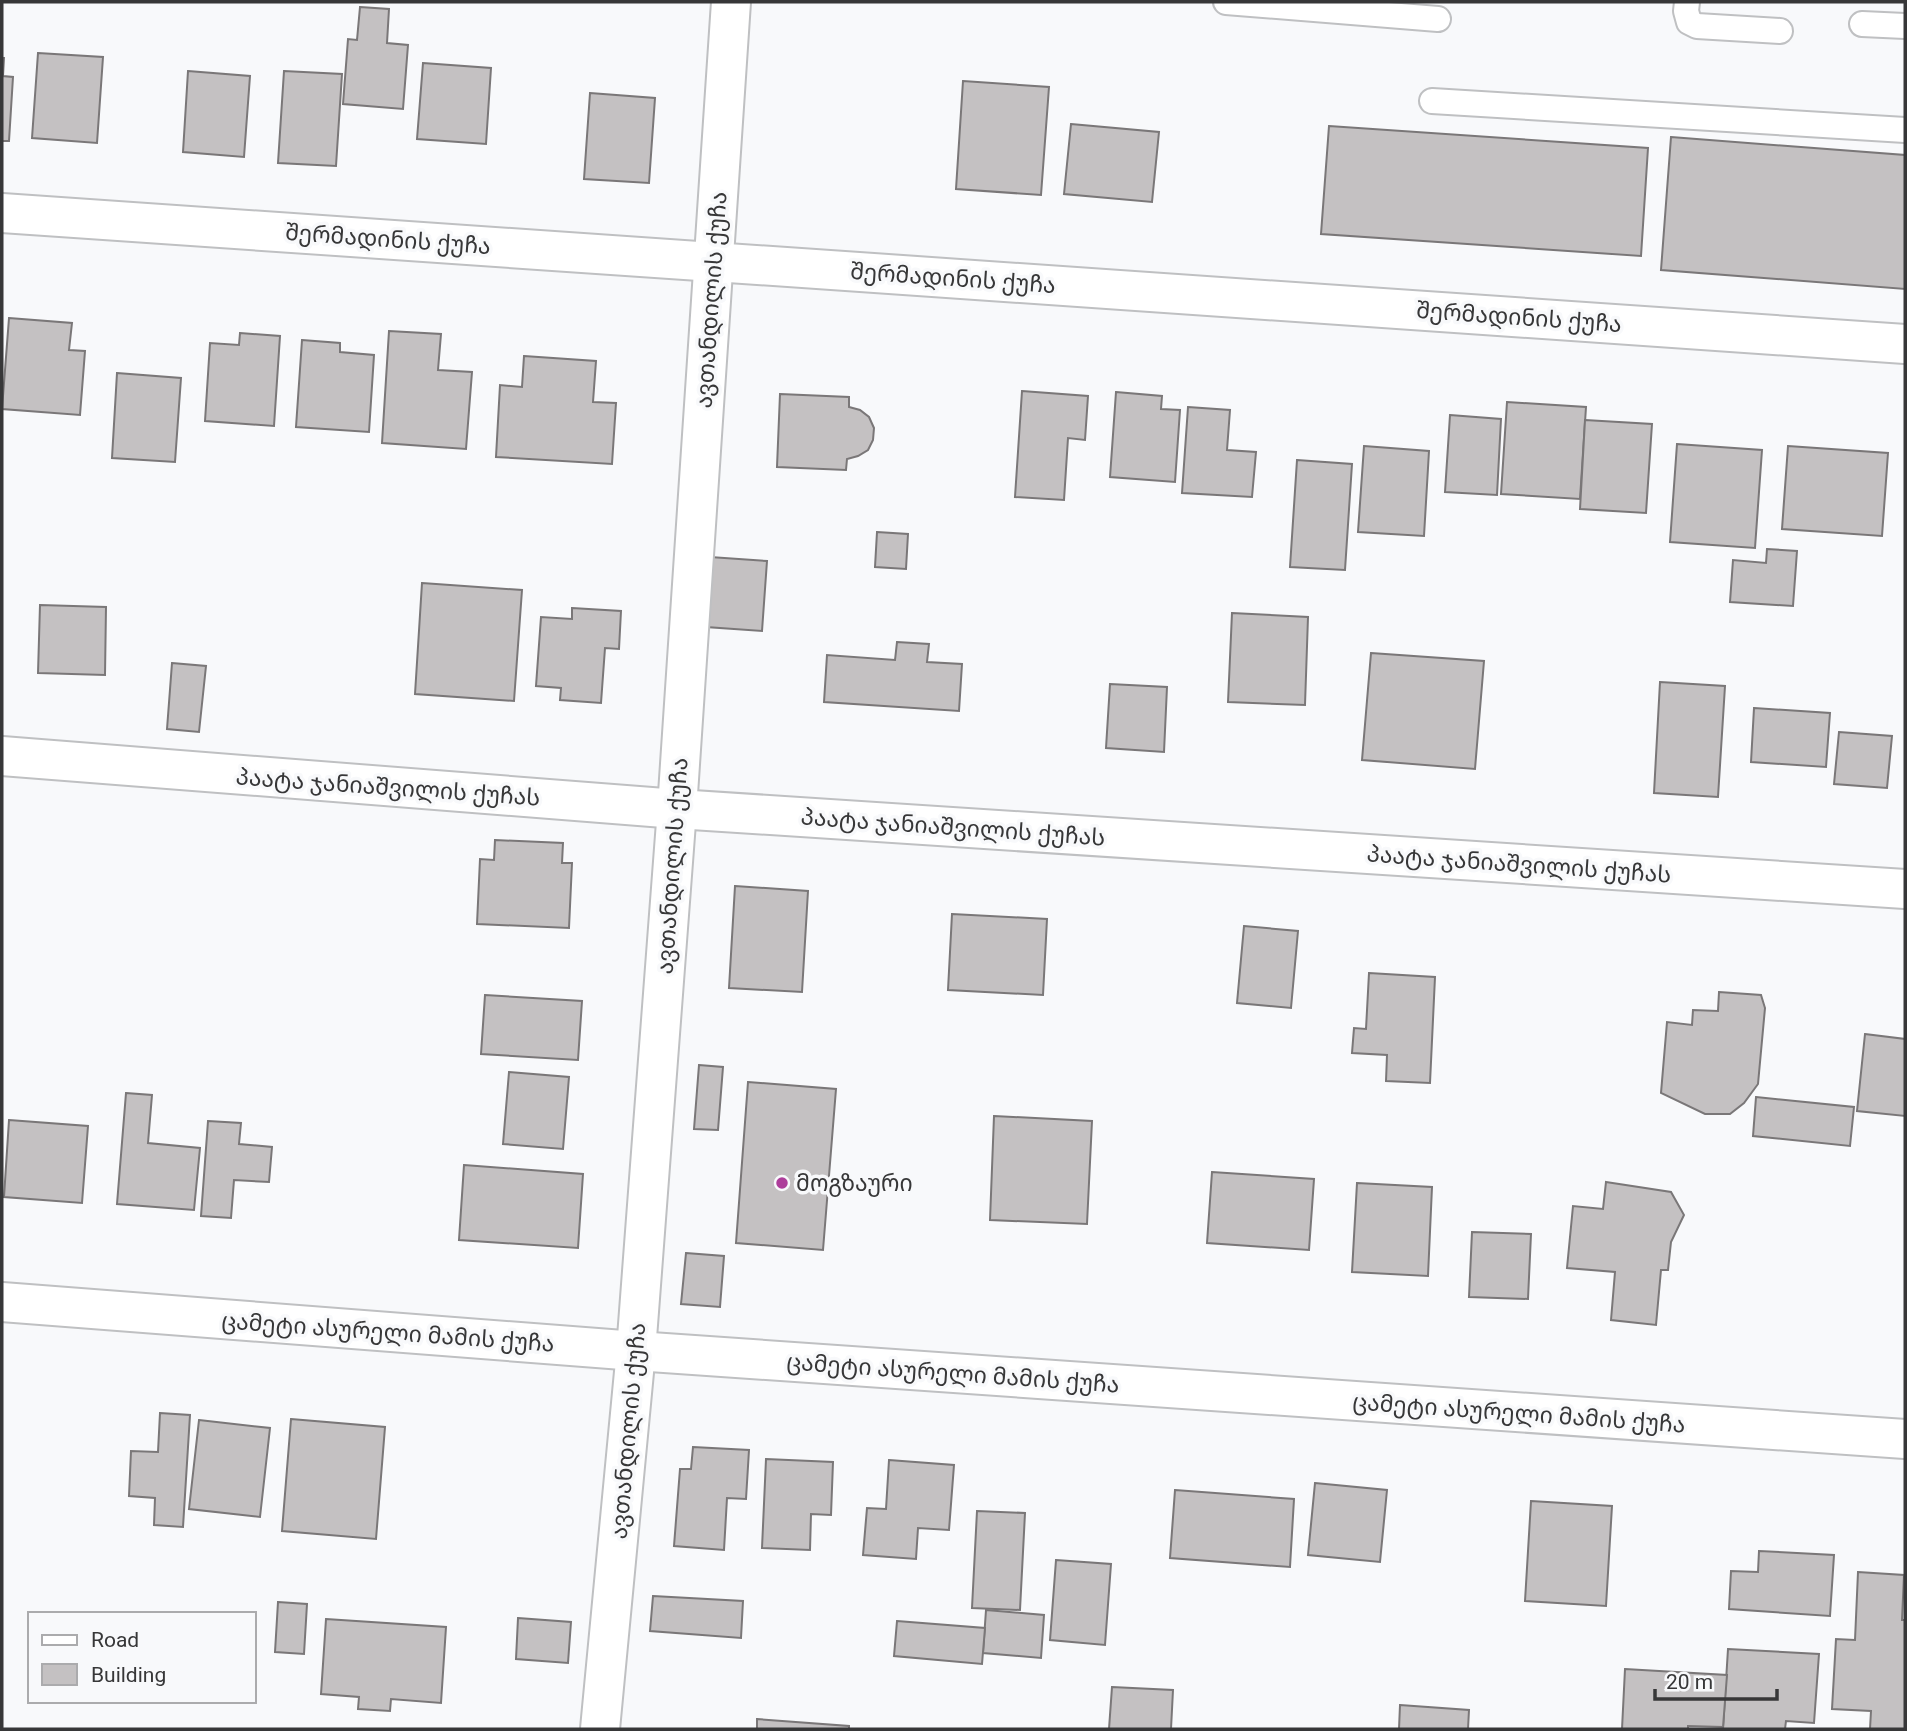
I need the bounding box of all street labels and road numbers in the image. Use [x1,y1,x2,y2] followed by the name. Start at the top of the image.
[690,191,733,409] street label: ავთანდილის ქუჩა
[284,219,492,260] street label: შერმადინის ქუჩა
[849,258,1057,299] street label: შერმადინის ქუჩა
[1415,297,1623,338] street label: შერმადინის ქუჩა
[651,757,694,975] street label: ავთანდილის ქუჩა
[235,763,541,812] street label: პაატა ჯანიაშვილის ქუჩას
[800,803,1106,852] street label: პაატა ჯანიაშვილის ქუჩას
[1366,840,1672,889] street label: პაატა ჯანიაშვილის ქუჩას
[221,1307,555,1358] street label: ცამეტი ასურელი მამის ქუჩა
[606,1322,651,1540] street label: ავთანდილის ქუჩა
[786,1348,1120,1399] street label: ცამეტი ასურელი მამის ქუჩა
[1352,1388,1686,1439] street label: ცამეტი ასურელი მამის ქუჩა

